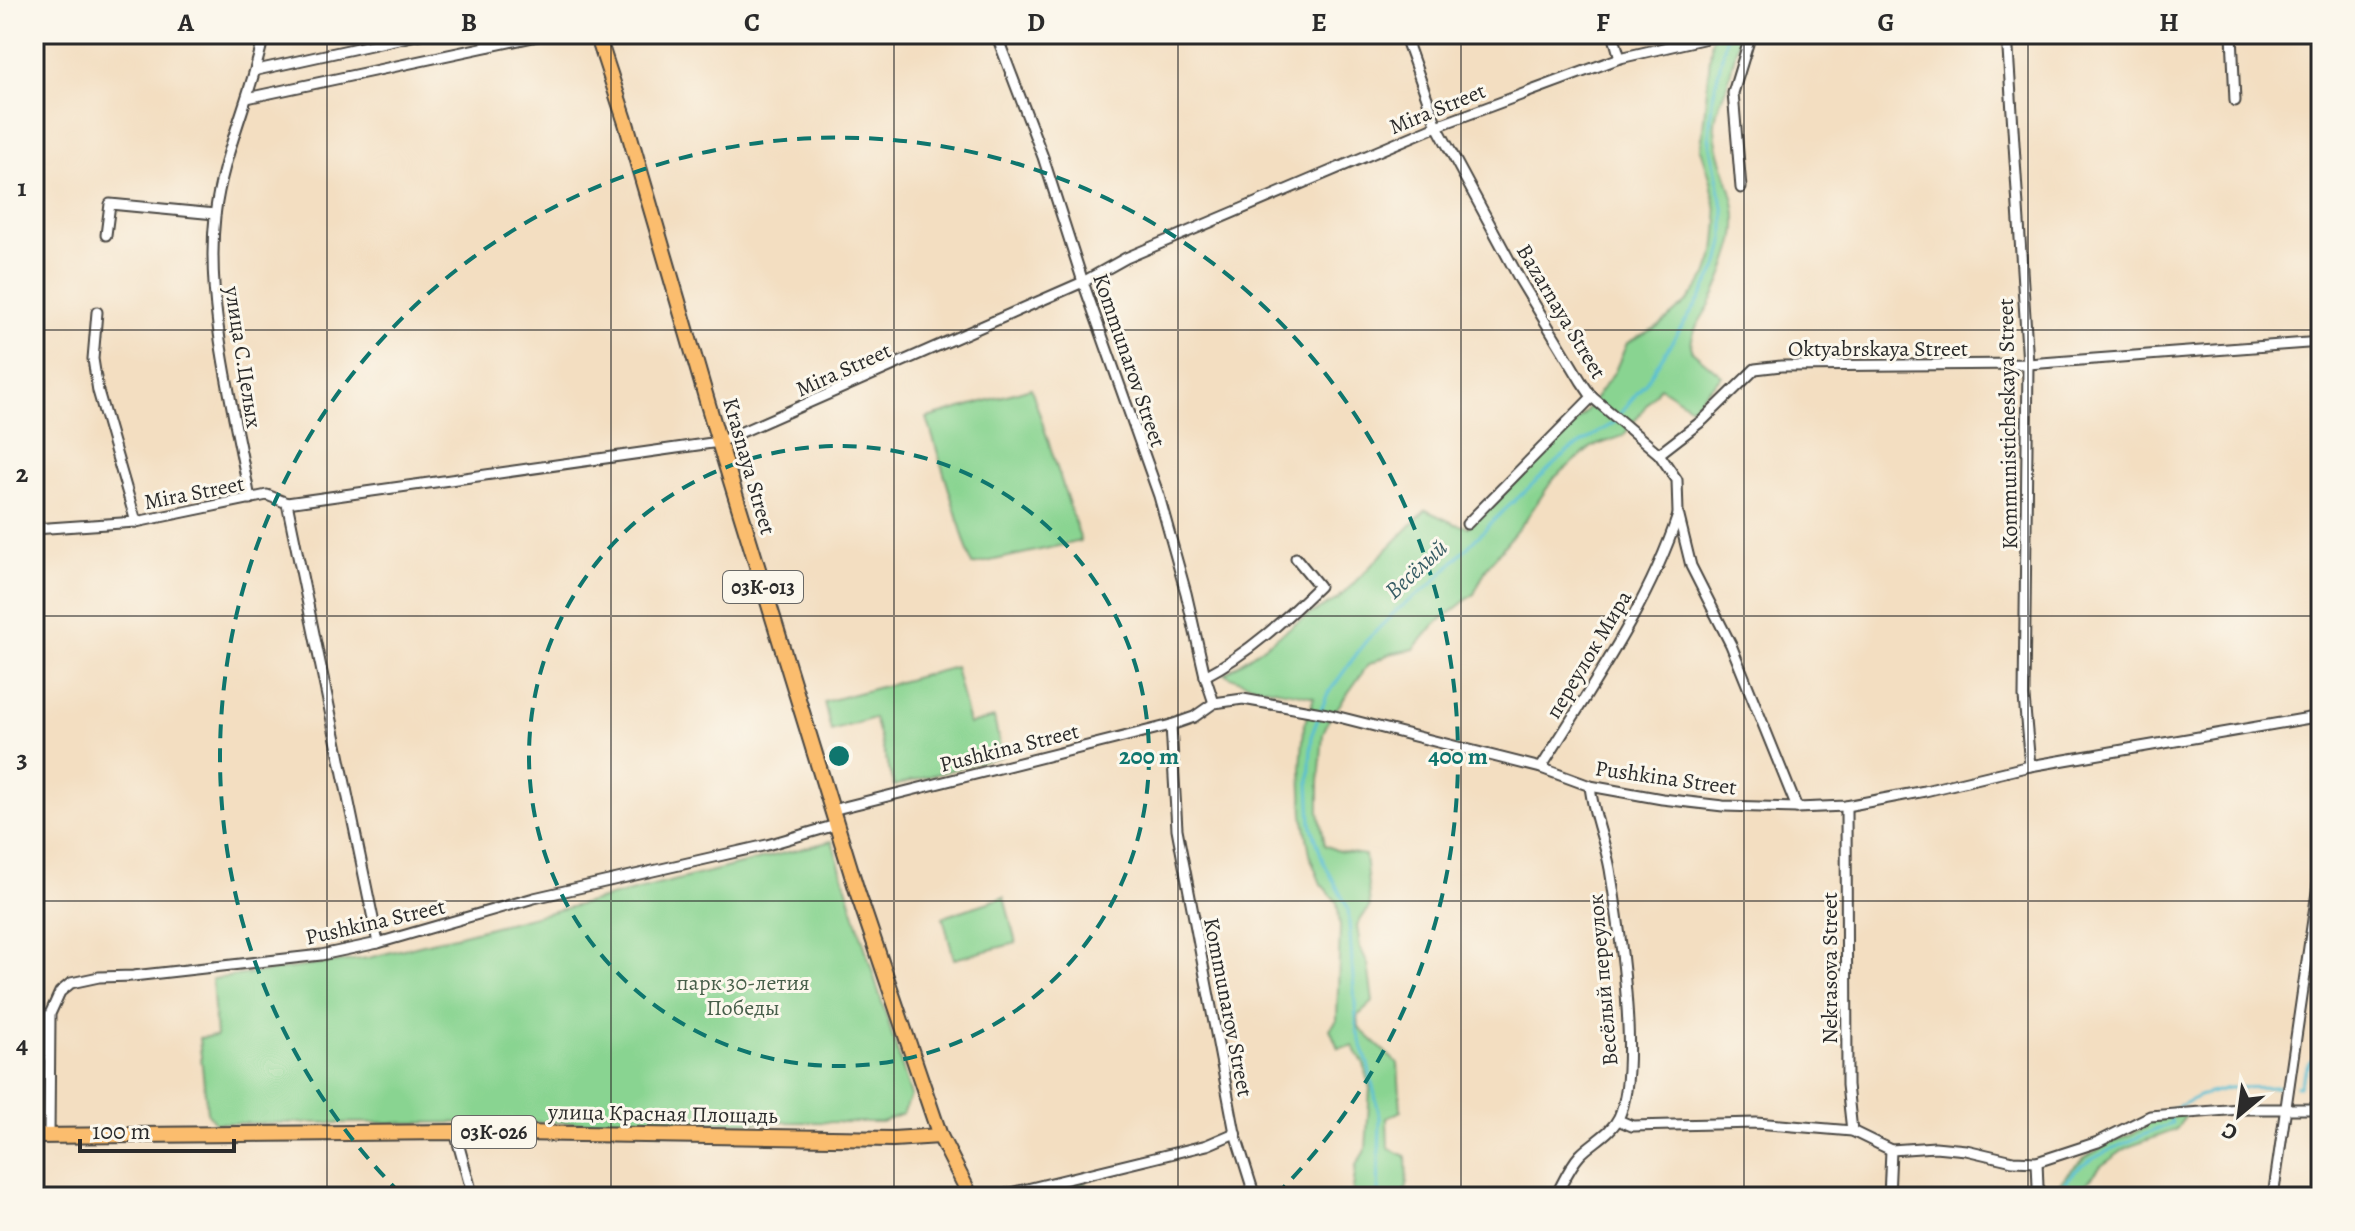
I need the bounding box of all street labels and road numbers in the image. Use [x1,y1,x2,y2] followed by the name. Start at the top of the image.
[1385,76,1490,142] street label: Mira Street
[1509,239,1613,384] street label: Bazarnaya Street
[1085,269,1173,451] street label: Kommunarov Street
[217,283,269,430] street label: улица С.Целых
[1991,298,2025,550] street label: Kommunisticheskaya Street
[1788,334,1968,364] street label: Oktyabrskaya Street
[791,336,896,404] street label: Mira Street
[715,394,783,538] street label: Krasnaya Street
[141,469,247,517] street label: Mira Street
[723,571,803,603] road number: 03К-013
[1539,584,1639,724] street label: переулок Мира
[936,716,1082,780] street label: Pushkina Street
[1593,753,1739,803] street label: Pushkina Street
[302,891,448,953] street label: Pushkina Street
[1815,892,1845,1044] street label: Nekrasova Street
[1581,893,1625,1067] street label: Весёлый переулок
[1196,915,1260,1099] street label: Kommunarov Street
[547,1097,778,1131] street label: улица Красная Площадь
[452,1116,536,1148] road number: 03К-026

